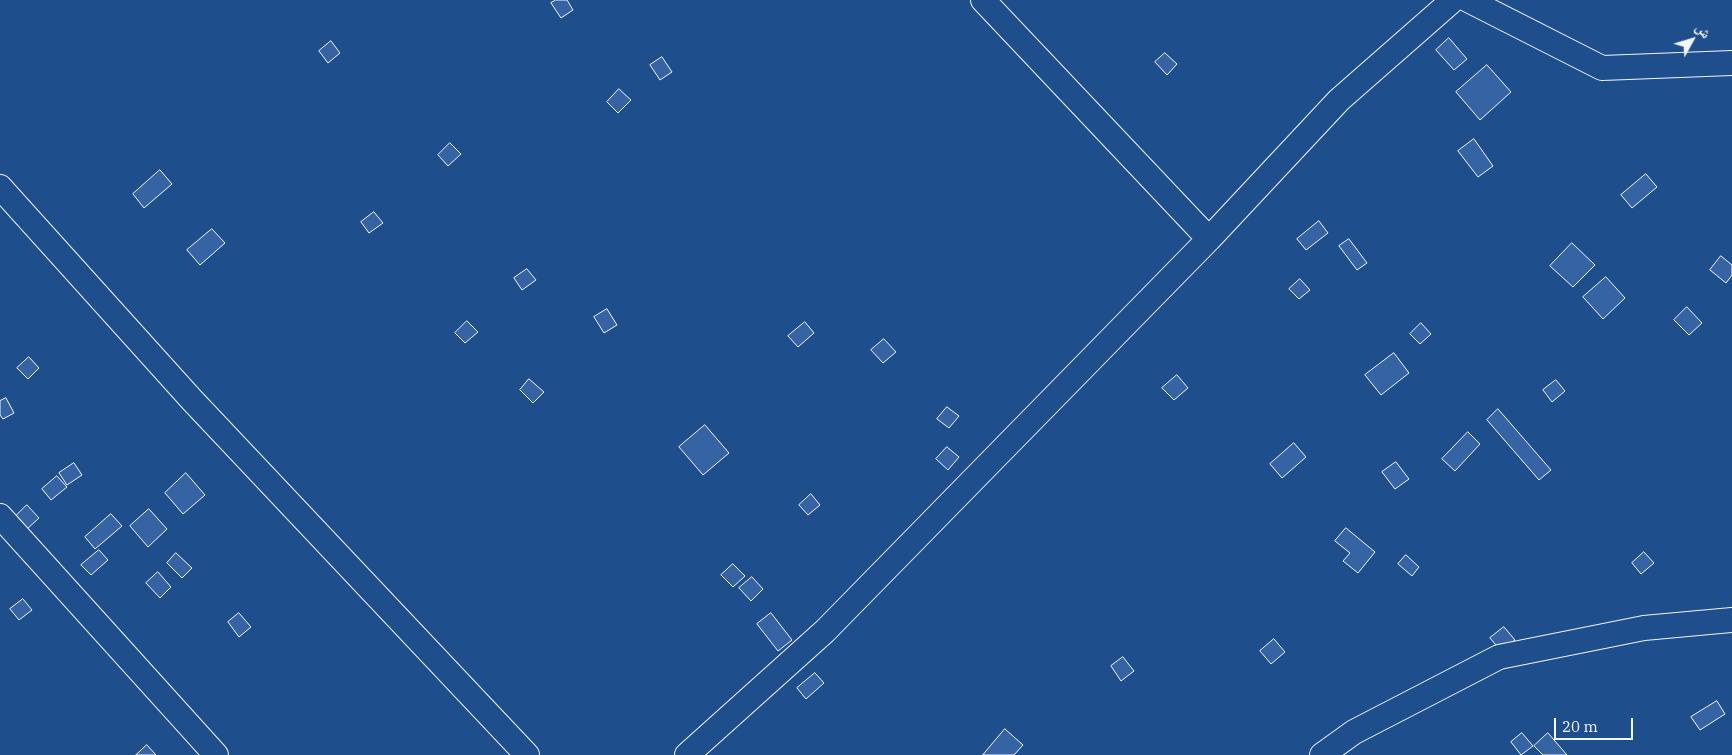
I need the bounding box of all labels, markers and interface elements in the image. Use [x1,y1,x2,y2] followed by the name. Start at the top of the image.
[1667,15,1717,65] north arrow
[1692,19,1715,42] text: ش
[1557,708,1636,740] scale bar
[1562,717,1598,736] text: 20 m

